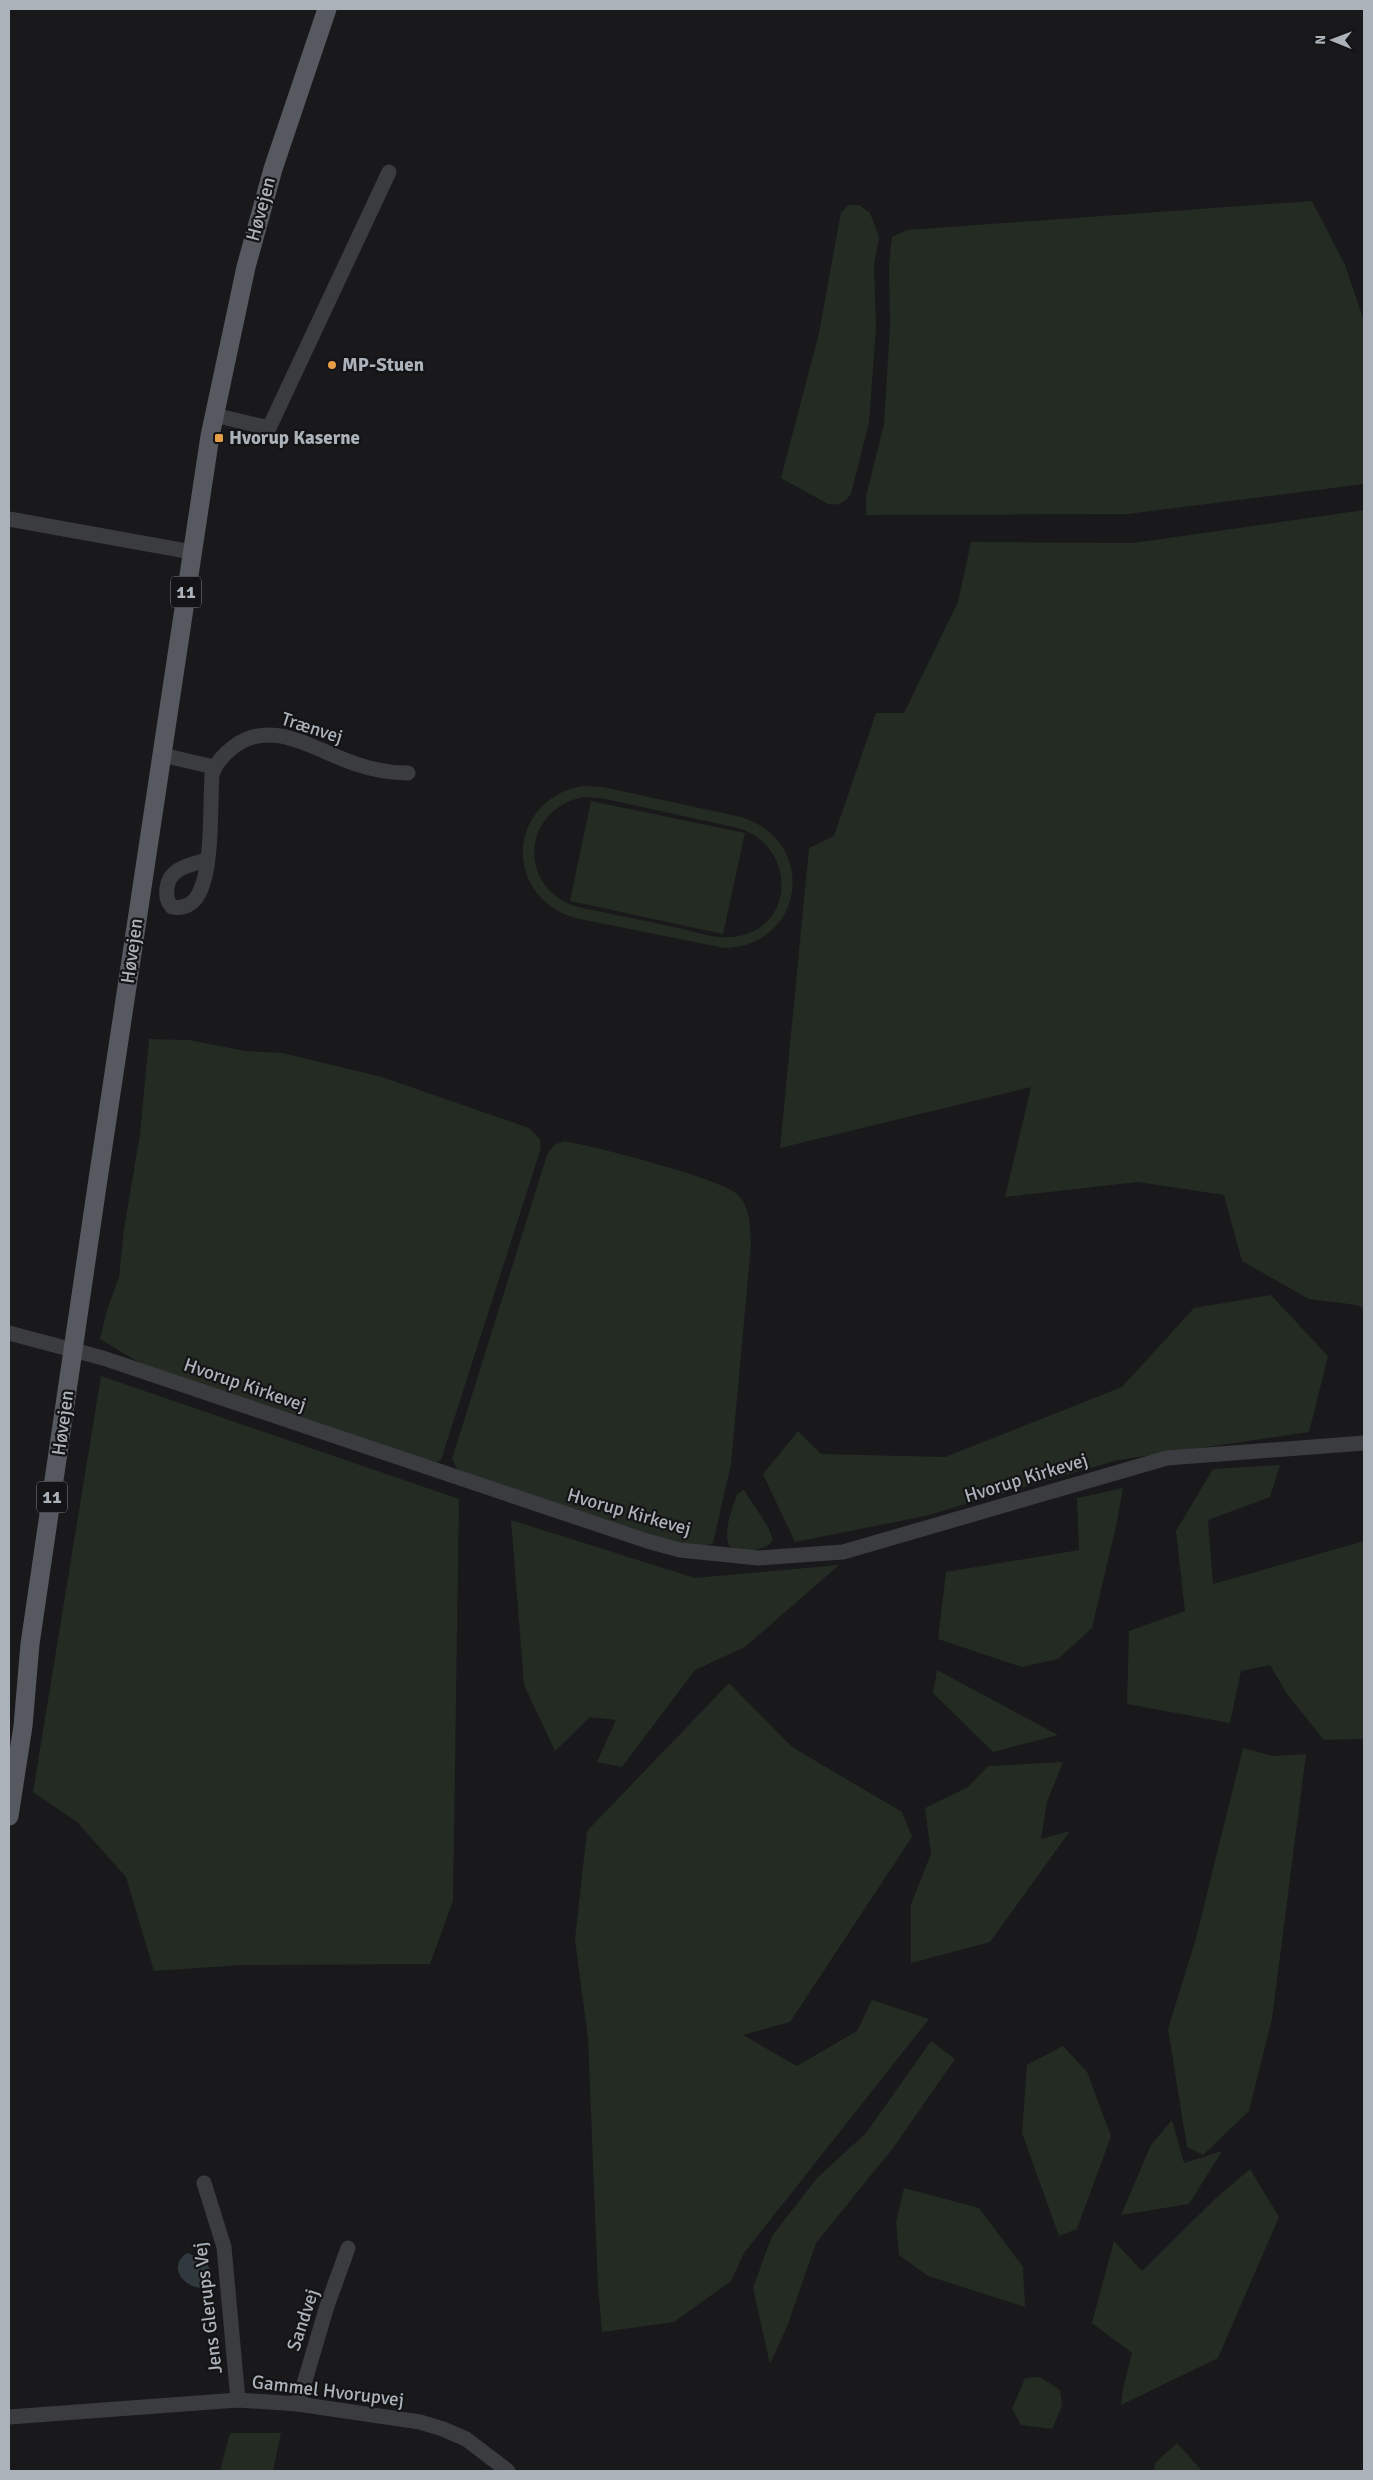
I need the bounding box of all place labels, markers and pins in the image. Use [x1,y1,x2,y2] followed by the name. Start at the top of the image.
[342,353,424,377] place label: MP-Stuen
[326,359,338,371] marker: MP-Stuen
[229,426,360,450] place label: Hvorup Kaserne
[213,432,225,444] marker: Hvorup Kaserne

